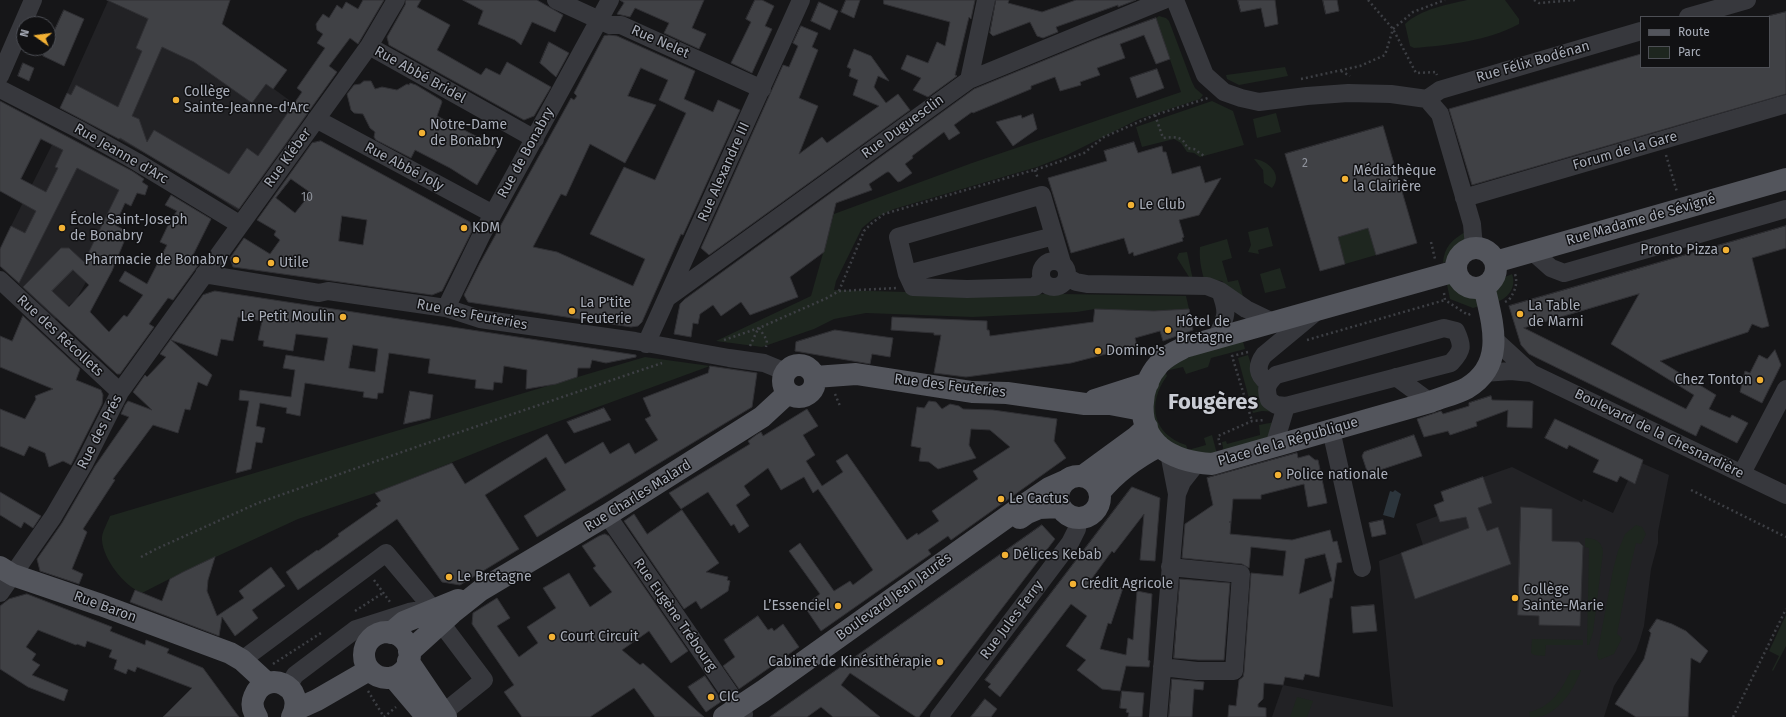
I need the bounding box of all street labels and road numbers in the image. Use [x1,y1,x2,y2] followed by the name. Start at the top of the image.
[628,22,692,62] street label: Rue Nelet
[1474,38,1592,86] street label: Rue Félix Bodénan
[371,43,469,107] street label: Rue Abbé Bridel
[859,92,947,162] street label: Rue Duguesclin
[494,105,558,201] street label: Rue de Bonabry
[71,120,171,188] street label: Rue Jeanne d'Arc
[695,120,753,224] street label: Rue Alexandre III
[261,125,315,191] street label: Rue Kléber
[1571,128,1679,174] street label: Forum de la Gare
[362,139,446,195] street label: Rue Abbé Joly
[1564,191,1718,249] street label: Rue Madame de Sévigné
[13,292,107,380] street label: Rue des Récollets
[415,296,529,334] street label: Rue des Feuteries
[893,371,1007,401] street label: Rue des Feuteries
[1572,386,1746,482] street label: Boulevard de la Chesnardière
[74,392,126,472] street label: Rue des Prés
[1216,414,1360,470] street label: Place de la République
[582,457,694,535] street label: Rue Charles Malard
[833,550,955,644] street label: Boulevard Jean Jaurès
[630,555,720,675] street label: Rue Eugène Trébourg
[977,577,1047,663] street label: Rue Jules Ferry
[71,588,139,626] street label: Rue Baron

